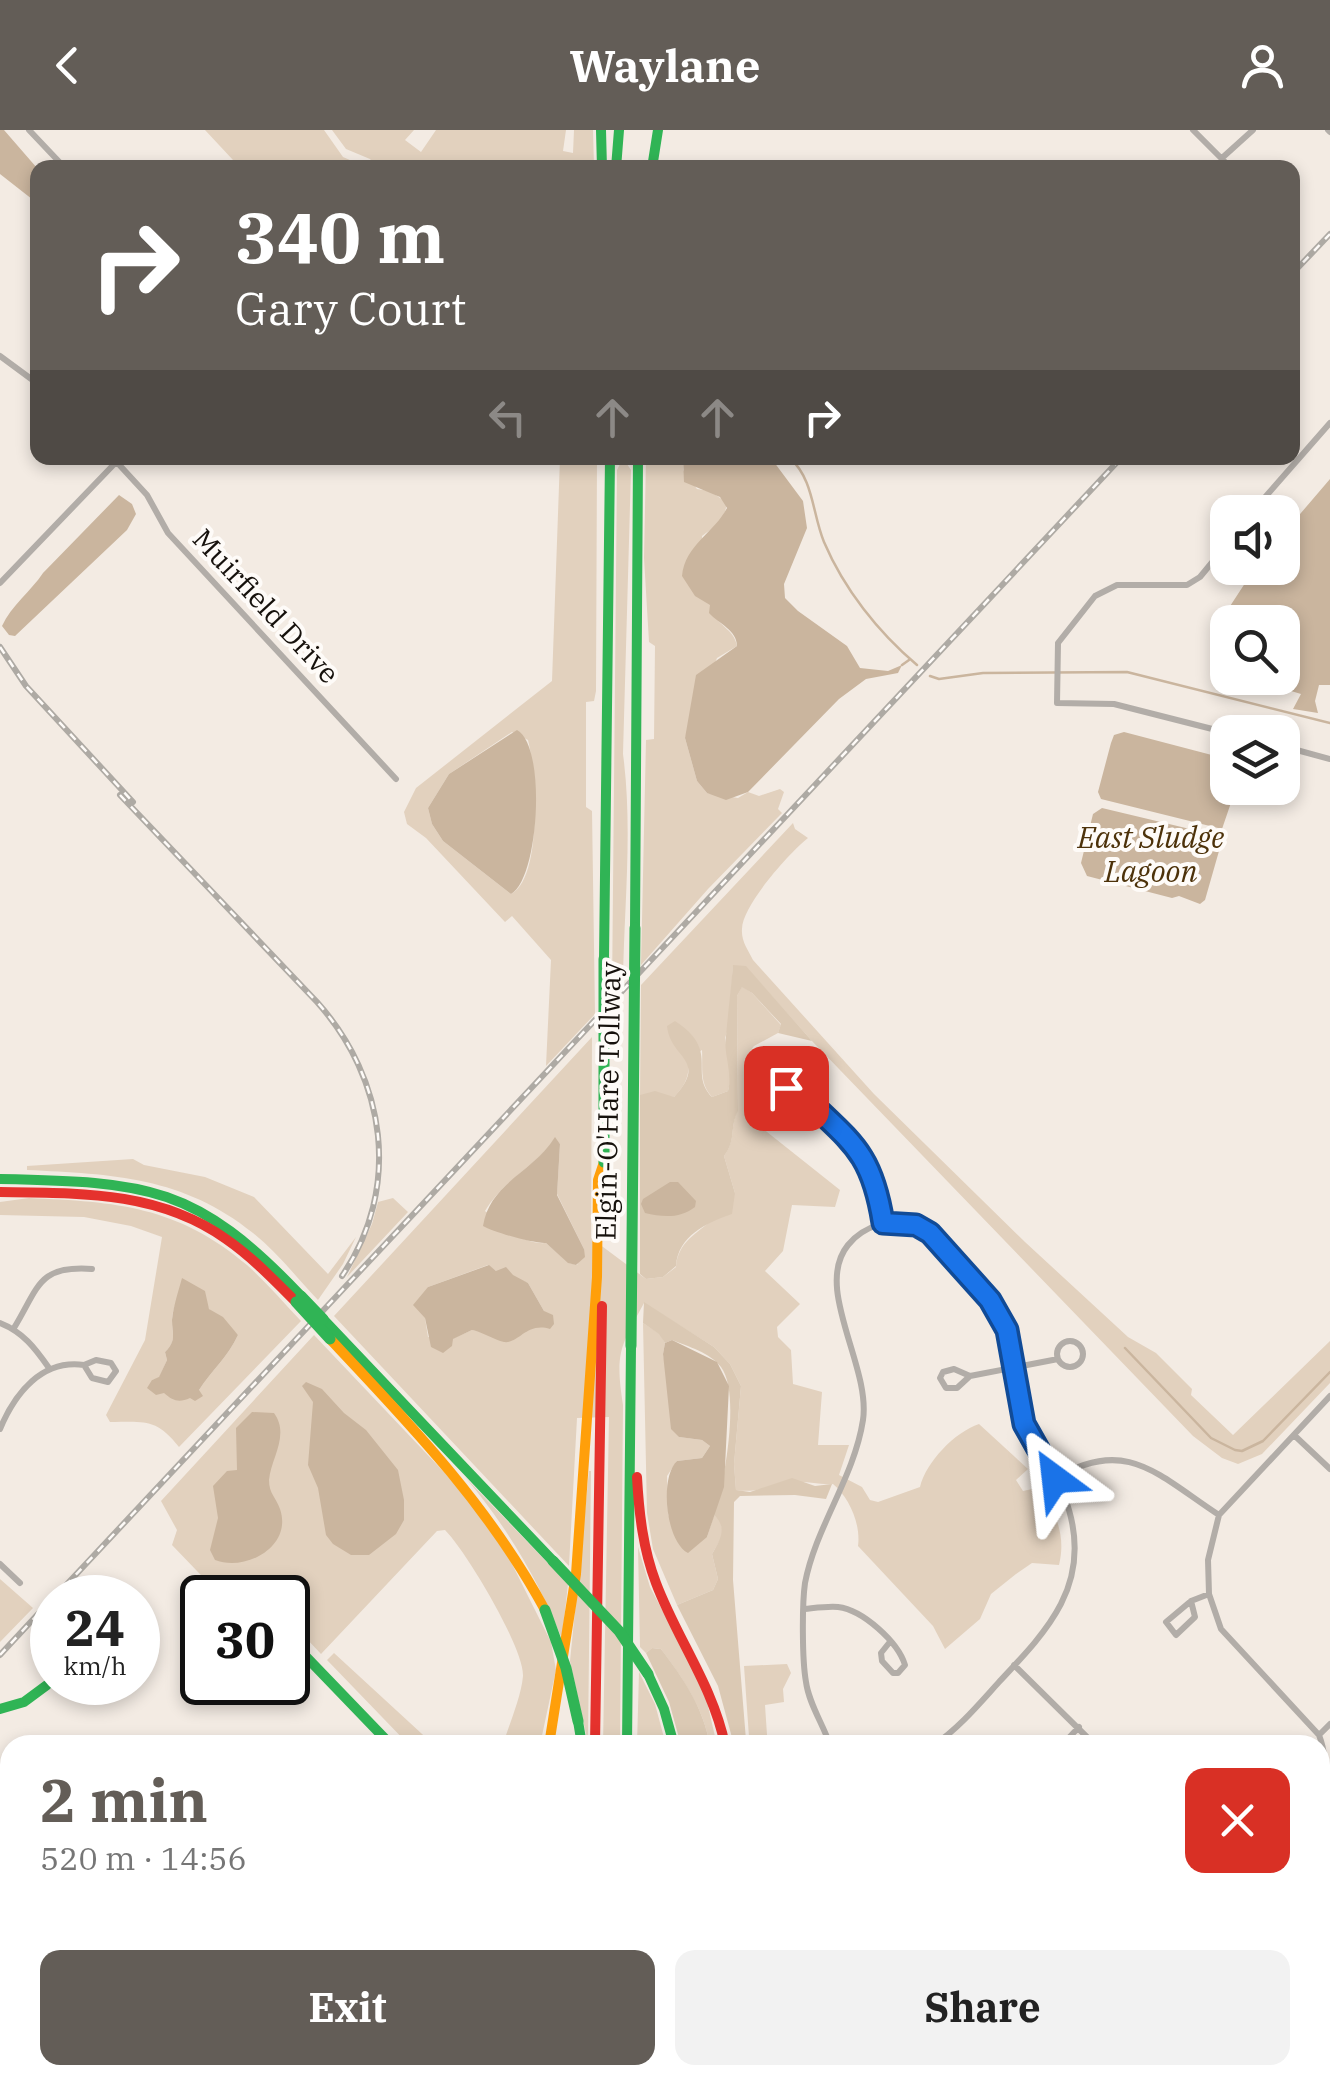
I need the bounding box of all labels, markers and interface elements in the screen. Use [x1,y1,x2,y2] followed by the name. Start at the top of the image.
[570,36,760,94] text: Waylane
[40,38,95,93] icon: back
[1235,38,1290,93] icon: person
[235,191,445,282] text: 340 m
[70,200,200,330] icon: right
[235,279,466,337] text: Gary Court
[480,390,535,445] icon: left
[585,390,640,445] icon: ahead
[690,390,745,445] icon: ahead
[795,390,850,445] icon: right
[1210,495,1300,805] map controls
[1210,495,1300,585] button: sound
[185,520,348,691] street label: Muirfield Drive
[1210,605,1300,695] button: search
[1210,715,1300,805] button: layers
[1077,817,1224,890] water label: East Sludge Lagoon
[587,961,628,1241] street label: Elgin-O'Hare Tollway
[744,1046,829,1131] pin
[759,1061,814,1116] icon: arrive
[1003,1427,1107,1531] position arrow
[180,1575,310,1705] speed limit sign: 30
[65,1595,125,1660] text: 24
[63,1649,127,1682] text: km/h
[40,1760,208,1839] text: 2 min
[1185,1768,1290,1873] button: close
[40,1837,247,1879] text: 520 m · 14:56
[40,1950,655,2065] button: Exit
[675,1950,1290,2065] button: Share

